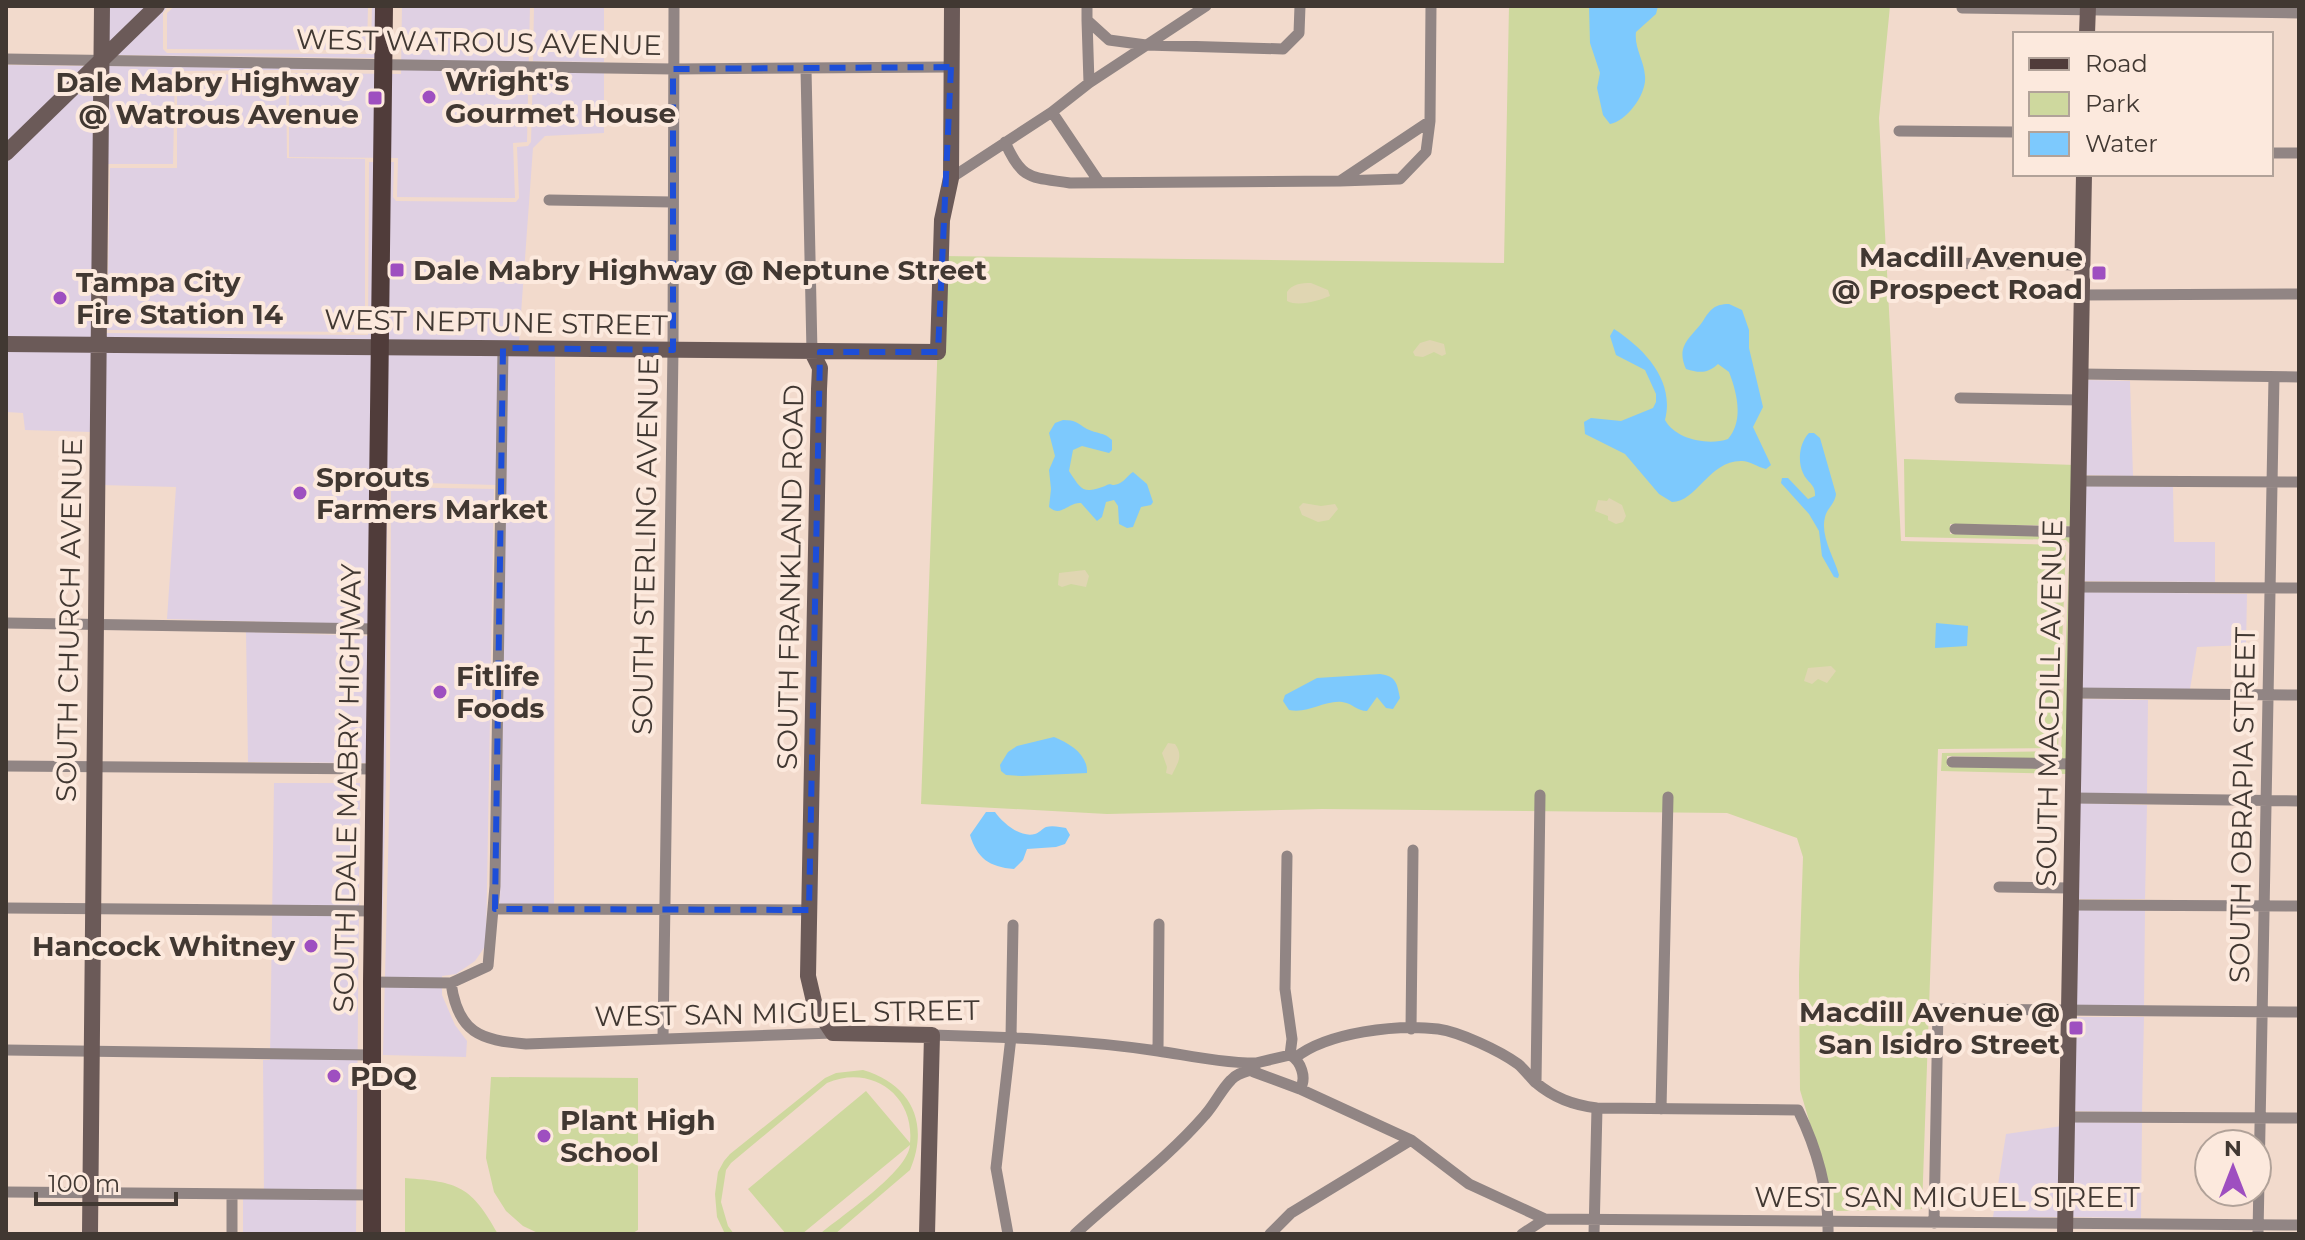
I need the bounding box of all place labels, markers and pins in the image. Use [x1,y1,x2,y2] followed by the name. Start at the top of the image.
[445,64,676,130] place label: Wright's Gourmet House
[55,65,359,131] place label: Dale Mabry Highway @ Watrous Avenue
[420,88,438,106] marker: Wright's Gourmet House
[366,89,384,107] marker: Dale Mabry Highway @ Watrous Avenue
[1832,240,2083,306] place label: Macdill Avenue @ Prospect Road
[413,253,987,287] place label: Dale Mabry Highway @ Neptune Street
[388,261,406,279] marker: Dale Mabry Highway @ Neptune Street
[2090,264,2108,282] marker: Macdill Avenue @ Prospect Road
[76,265,284,331] place label: Tampa City Fire Station 14
[51,289,69,307] marker: Tampa City Fire Station 14
[316,460,548,526] place label: Sprouts Farmers Market
[291,484,309,502] marker: Sprouts Farmers Market
[456,659,545,725] place label: Fitlife Foods
[431,683,449,701] marker: Fitlife Foods
[32,929,295,963] place label: Hancock Whitney
[302,937,320,955] marker: Hancock Whitney
[1799,995,2060,1061] place label: Macdill Avenue @ San Isidro Street
[2067,1019,2085,1037] marker: Macdill Avenue @ San Isidro Street
[350,1059,417,1093] place label: PDQ
[325,1067,343,1085] marker: PDQ
[560,1103,716,1169] place label: Plant High School
[535,1127,553,1145] marker: Plant High School

